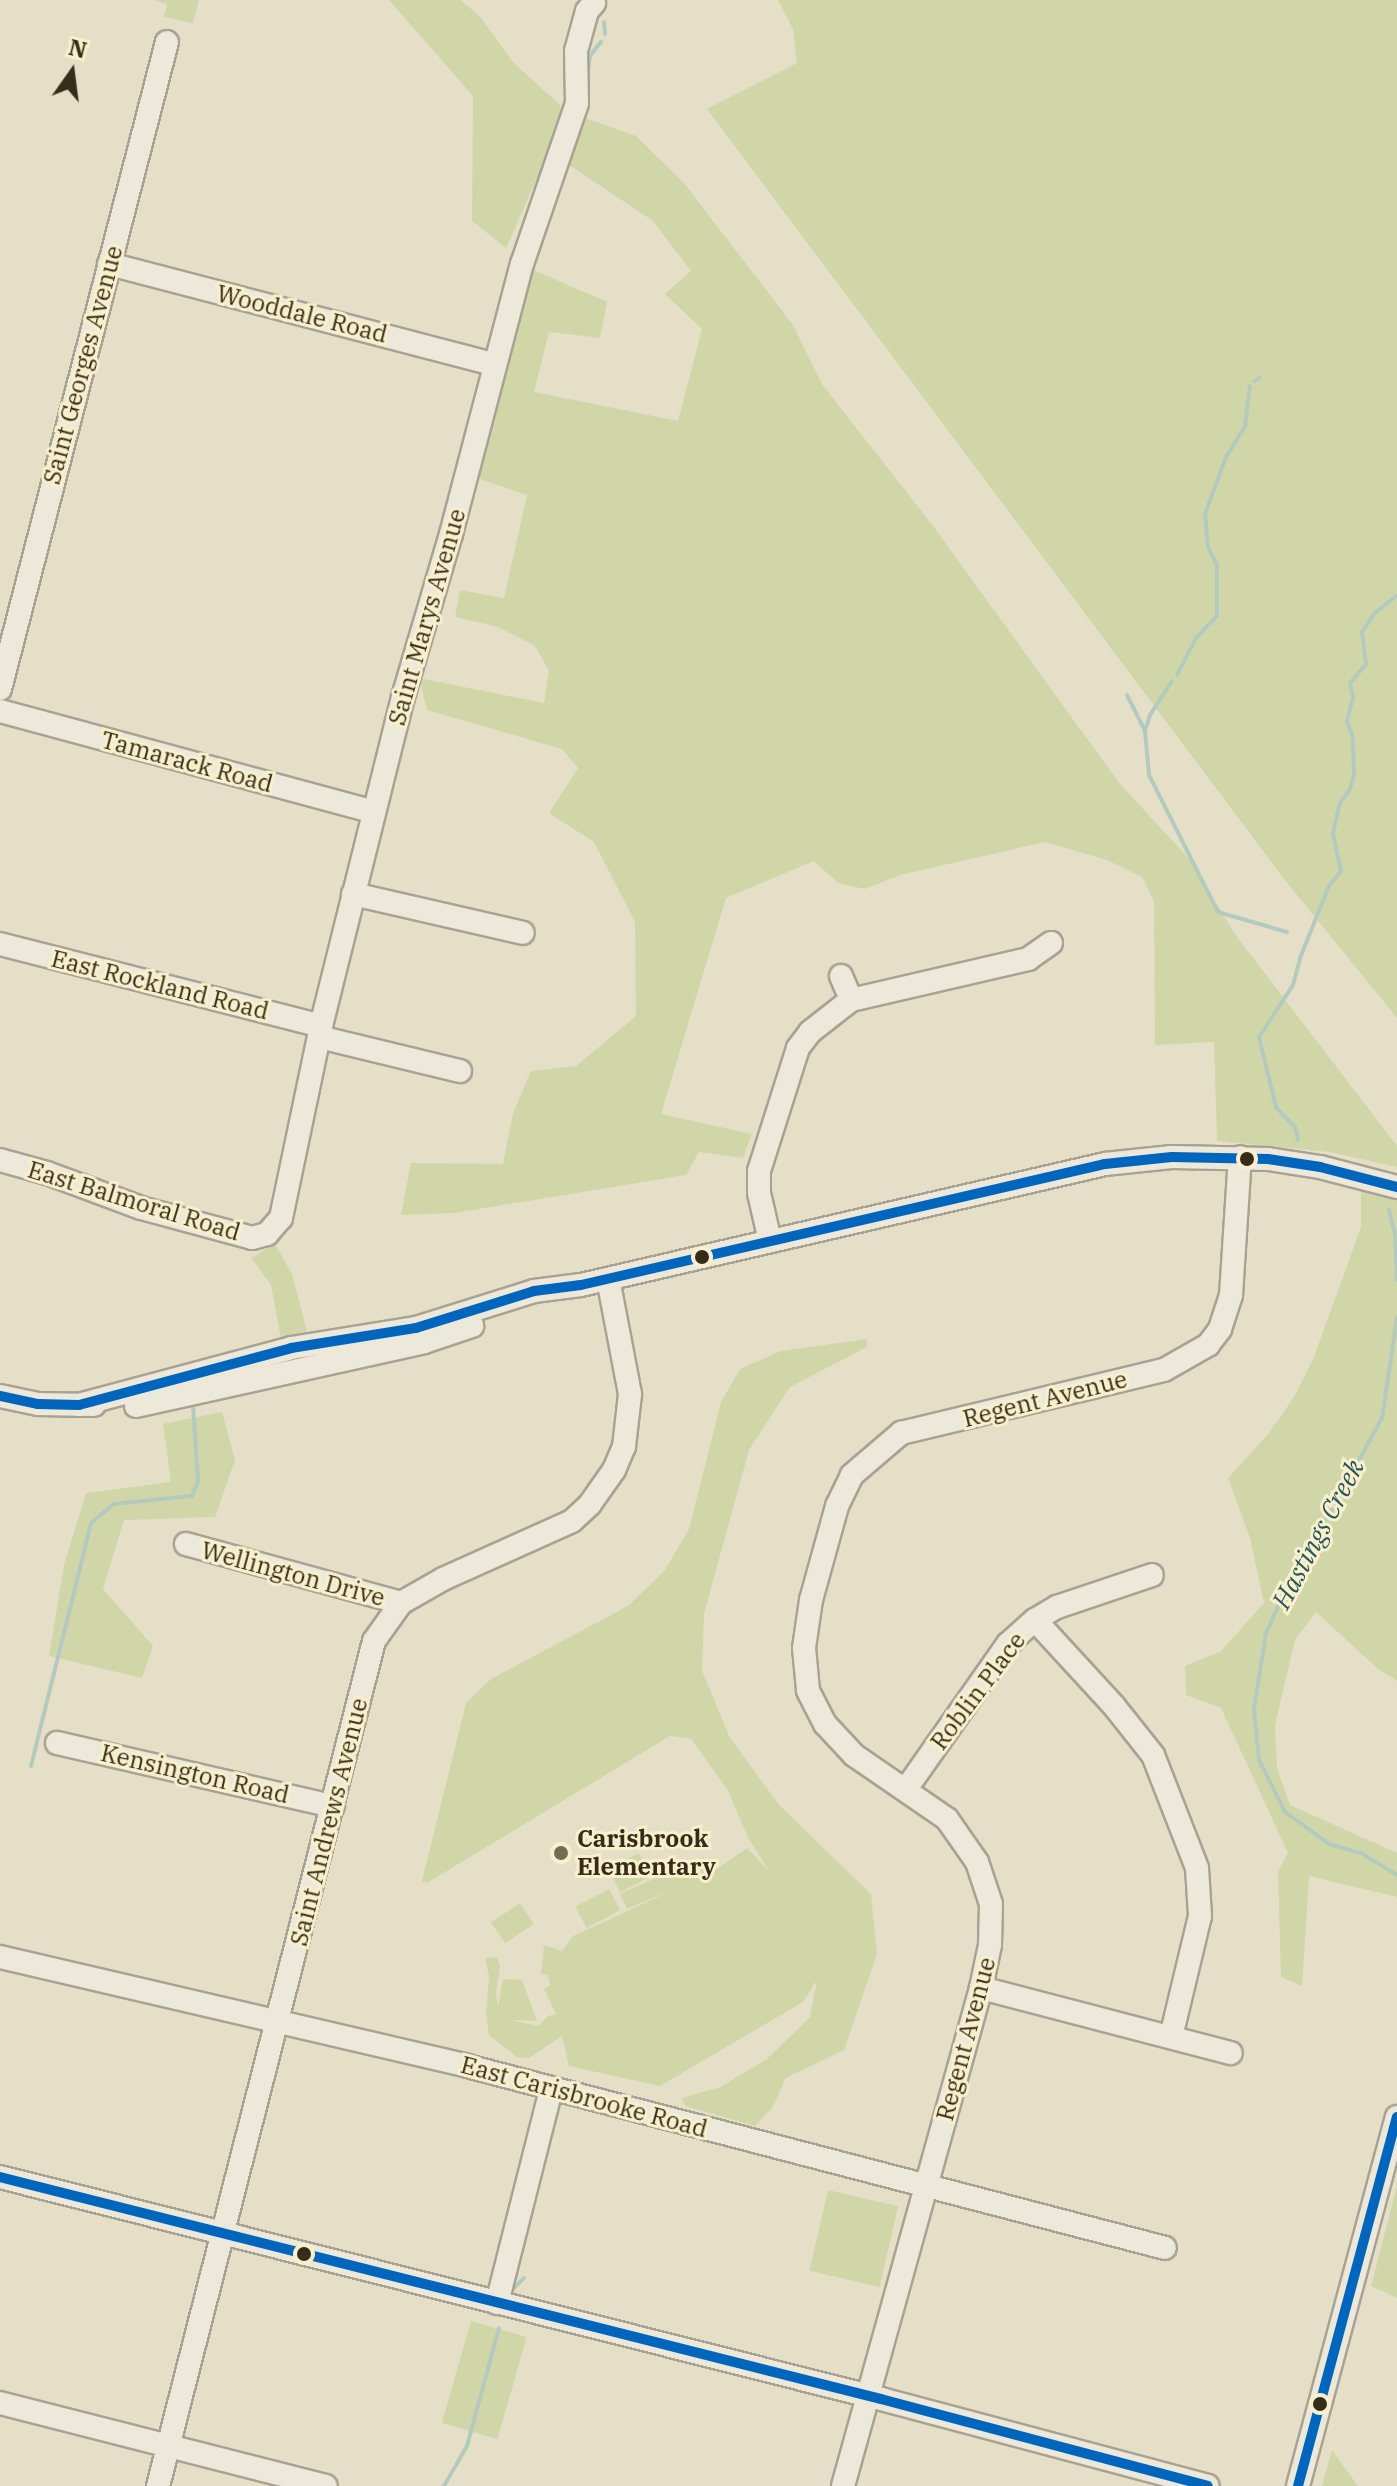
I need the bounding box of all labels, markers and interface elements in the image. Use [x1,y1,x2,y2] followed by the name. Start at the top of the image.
[32,32,112,112] north arrow
[66,32,90,64] text: N
[37,243,129,487] street label: Saint Georges Avenue
[214,279,390,349] street label: Wooddale Road
[382,505,472,729] street label: Saint Marys Avenue
[98,725,276,799] street label: Tamarack Road
[48,944,272,1026] street label: East Rockland Road
[1239,1151,1255,1167] unlabelled marker
[24,1155,244,1247] street label: East Balmoral Road
[694,1249,710,1265] unlabelled marker
[960,1365,1130,1433] street label: Regent Avenue
[1266,1454,1370,1614] water label: Hastings Creek
[198,1536,388,1612] street label: Wellington Drive
[924,1627,1032,1755] street label: Roblin Place
[284,1695,374,1949] street label: Saint Andrews Avenue
[98,1738,292,1810] street label: Kensington Road
[577,1825,716,1881] place label: Carisbrook Elementary
[552,1844,570,1862] marker: Carisbrook Elementary
[930,1954,1002,2124] street label: Regent Avenue
[458,2050,710,2144] street label: East Carisbrooke Road
[296,2246,312,2262] unlabelled marker
[1312,2396,1328,2412] unlabelled marker

